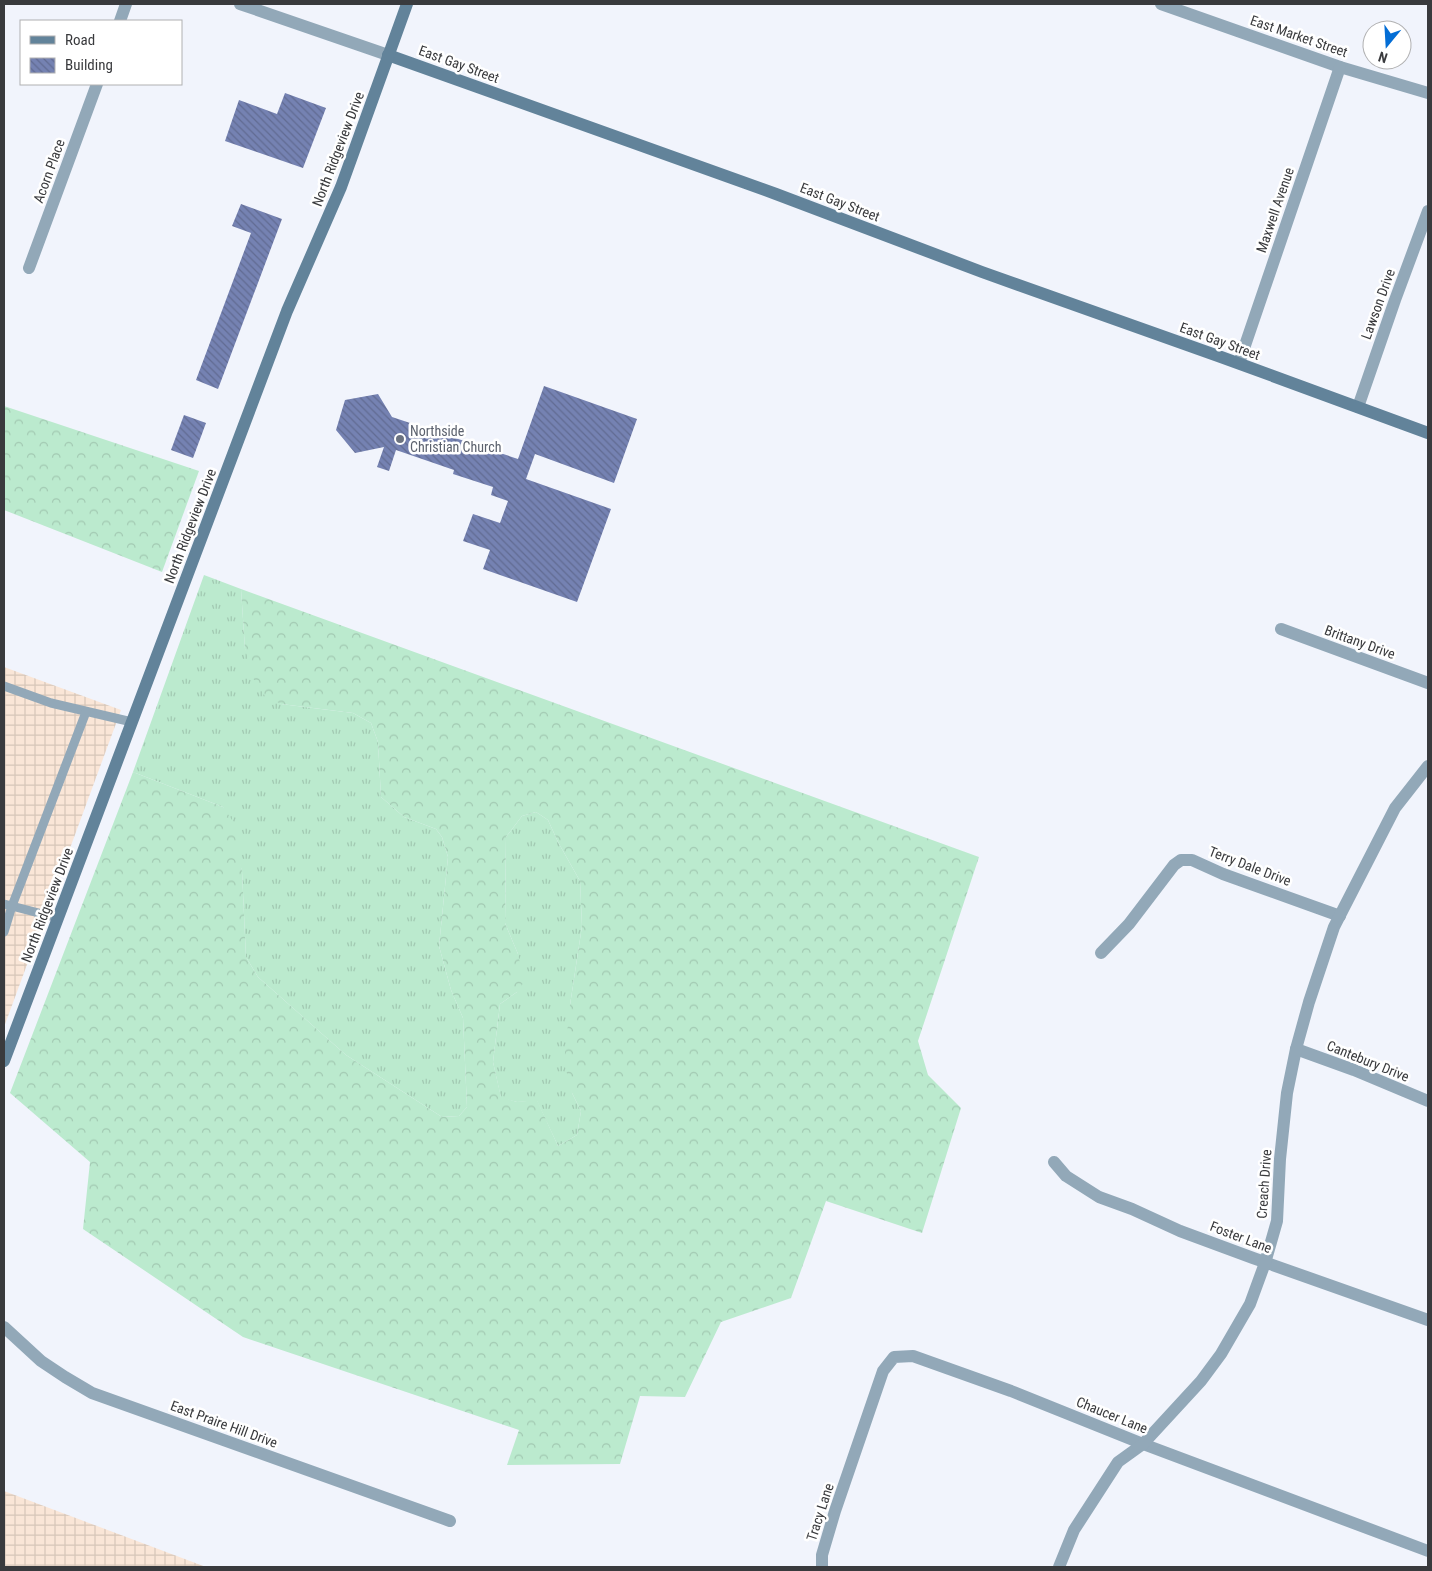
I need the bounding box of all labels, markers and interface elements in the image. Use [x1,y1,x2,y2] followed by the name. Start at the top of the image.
[1248,12,1350,60] street label: East Market Street
[20,20,182,85] legend
[1362,20,1412,70] north arrow
[65,31,95,49] text: Road
[417,42,501,86] street label: East Gay Street
[1376,48,1390,66] text: N
[65,56,113,74] text: Building
[309,89,367,209] street label: North Ridgeview Drive
[30,137,68,205] street label: Acorn Place
[1253,165,1297,255] street label: Maxwell Avenue
[798,179,882,225] street label: East Gay Street
[1358,266,1398,341] street label: Lawson Drive
[1178,319,1262,363] street label: East Gay Street
[410,423,501,455] place label: Northside Christian Church
[394,433,406,445] marker: Northside Christian Church
[161,466,219,586] street label: North Ridgeview Drive
[1323,622,1398,662] street label: Brittany Drive
[1207,843,1294,889] street label: Terry Dale Drive
[18,845,76,965] street label: North Ridgeview Drive
[1325,1037,1412,1085] street label: Cantebury Drive
[1254,1148,1274,1219] street label: Creach Drive
[1208,1218,1275,1256] street label: Foster Lane
[1074,1393,1150,1437] street label: Chaucer Lane
[168,1397,280,1451] street label: East Praire Hill Drive
[803,1481,837,1543] street label: Tracy Lane

